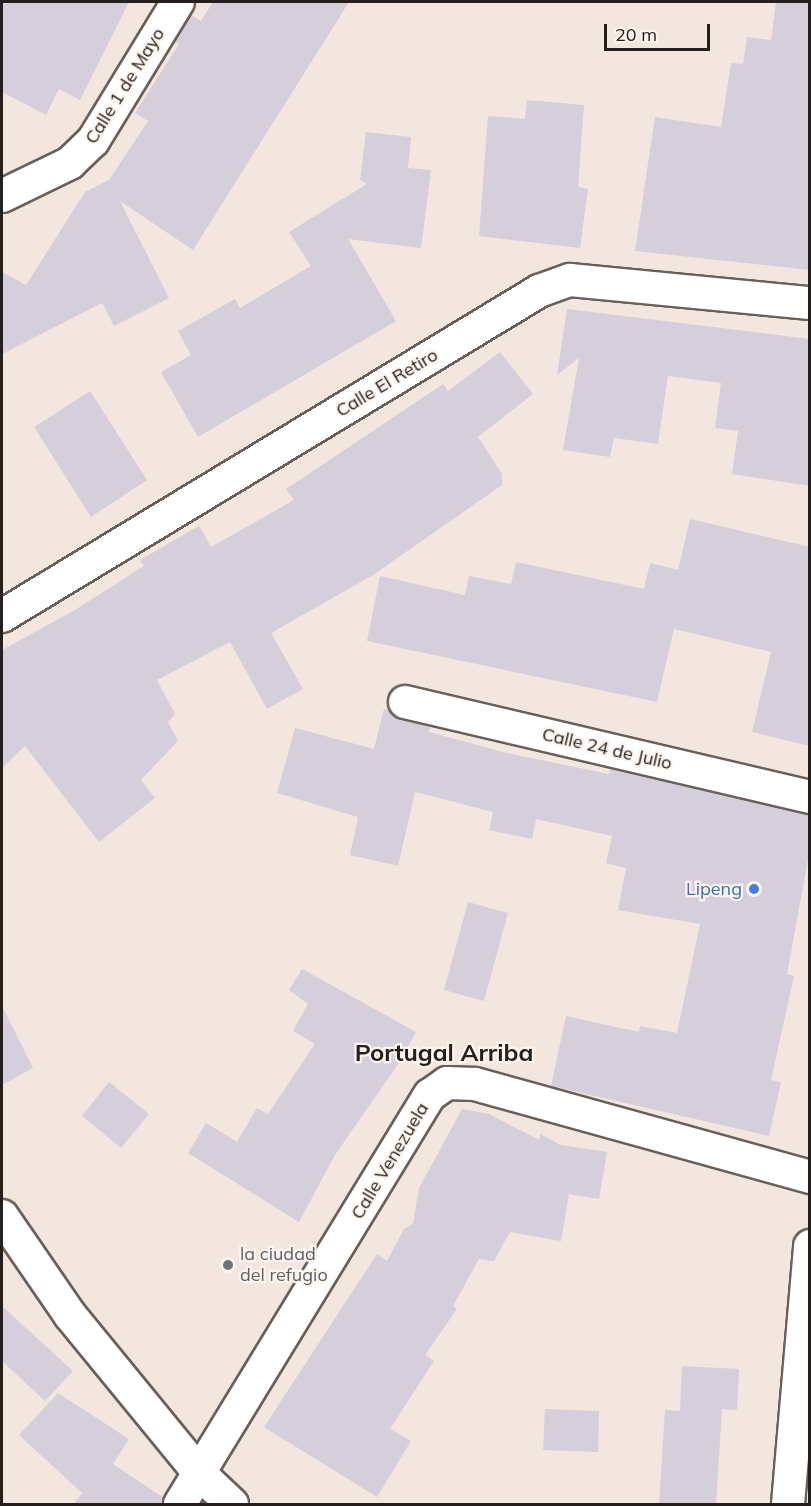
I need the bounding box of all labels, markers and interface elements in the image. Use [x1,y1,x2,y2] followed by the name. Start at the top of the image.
[607,12,714,50] scale bar
[615,23,657,46] text: 20 m
[81,24,169,148] street label: Calle 1 de Mayo
[332,344,442,422] street label: Calle El Retiro
[540,724,674,774] street label: Calle 24 de Julio
[686,878,742,900] place label: Lipeng
[747,882,761,896] marker: Lipeng
[355,1039,533,1067] district label: Portugal Arriba
[347,1099,433,1223] street label: Calle Venezuela
[240,1244,328,1286] place label: la ciudad del refugio
[221,1258,235,1272] marker: la ciudad del refugio

